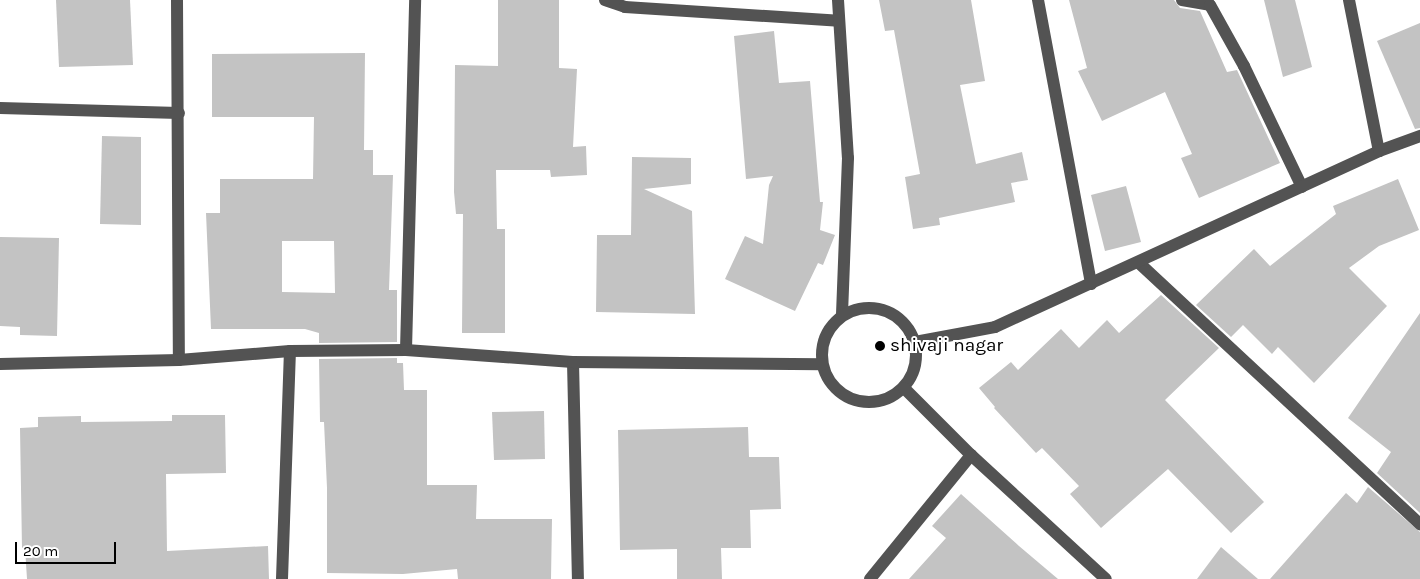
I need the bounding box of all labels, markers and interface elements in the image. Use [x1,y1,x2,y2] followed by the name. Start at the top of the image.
[890,335,1003,357] place label: shivaji nagar
[874,340,886,352] marker: shivaji nagar
[18,532,119,564] scale bar
[23,542,58,560] text: 20 m

